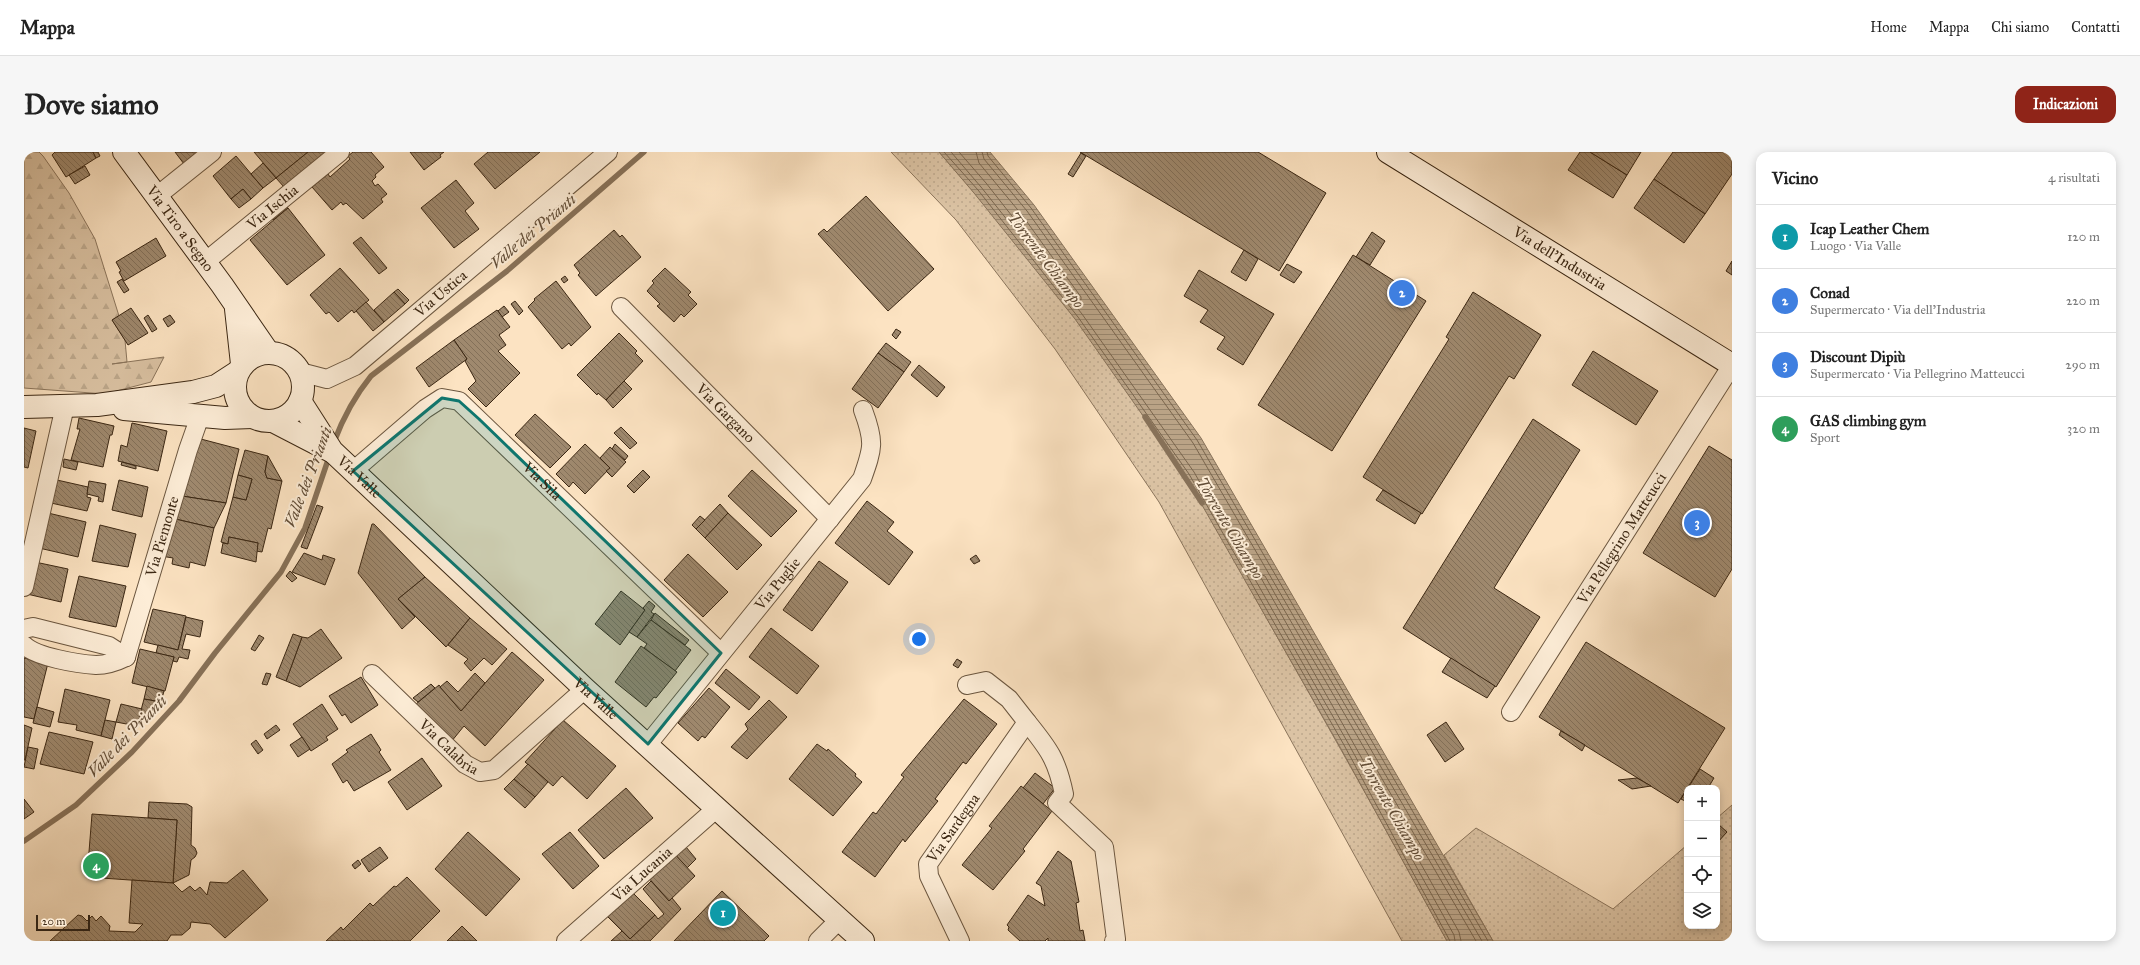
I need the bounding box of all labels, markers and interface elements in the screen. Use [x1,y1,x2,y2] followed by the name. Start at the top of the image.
[20,16,75,39] text: Mappa
[1870,19,1907,36] text: Home
[1929,19,1969,36] text: Mappa
[1991,19,2049,36] text: Chi siamo
[2071,19,2120,36] text: Contatti
[2015,86,2116,123] button: Indicazioni
[24,87,158,122] text: Dove siamo
[1772,168,1818,189] text: Vicino
[2048,170,2100,186] text: 4 risultati
[242,180,302,234] street label: Via Ischia
[142,181,218,275] street label: Via Tiro a Segno
[486,189,580,272] water label: Valle dei Prianti
[1003,208,1088,312] water label: Torrente Chiampo
[1810,220,1929,238] text: Icap Leather Chem
[1509,222,1610,294] street label: Via dell'Industria
[1782,229,1788,245] text: 1
[2067,229,2100,245] text: 120 m
[1810,238,1901,254] text: Luogo · Via Valle
[410,266,471,321] street label: Via Ustica
[1389,278,1415,308] pin: 2
[1810,284,1850,302] text: Conad
[1782,293,1788,309] text: 2
[2066,293,2100,309] text: 220 m
[1810,302,1985,318] text: Supermercato · Via dell'Industria
[1810,348,1906,366] text: Discount Dipiù
[1782,357,1788,373] text: 3
[2065,357,2100,373] text: 290 m
[1810,366,2025,382] text: Supermercato · Via Pellegrino Matteucci
[692,379,759,447] street label: Via Gargano
[1810,412,1926,430] text: GAS climbing gym
[1781,421,1789,437] text: 4
[2067,421,2100,437] text: 320 m
[280,424,336,530] water label: Valle dei Prianti
[1810,430,1840,446] text: Sport
[333,451,385,502] street label: Via Valle
[518,457,566,504] street label: Via Sila
[1573,469,1670,608] street label: Via Pellegrino Matteucci
[1191,474,1268,583] water label: Torrente Chiampo
[141,494,183,580] street label: Via Piemonte
[1684,508,1710,538] pin: 3
[750,554,804,614] street label: Via Puglie
[909,629,929,649] your location
[569,673,622,723] street label: Via Valle
[83,691,171,781] water label: Valle dei Prianti
[414,715,482,779] street label: Via Calabria
[1354,754,1429,864] water label: Torrente Chiampo
[1684,785,1720,929] map controls
[1684,785,1720,821] button: +
[922,789,984,867] street label: Via Sardegna
[1684,821,1720,857] button: −
[607,842,676,906] street label: Via Lucania
[83,851,109,881] pin: 4
[1684,857,1720,893] button: locate
[1684,893,1720,929] button: layers
[710,898,736,928] pin: 1
[36,913,90,932] scale bar
[42,915,65,928] text: 20 m

